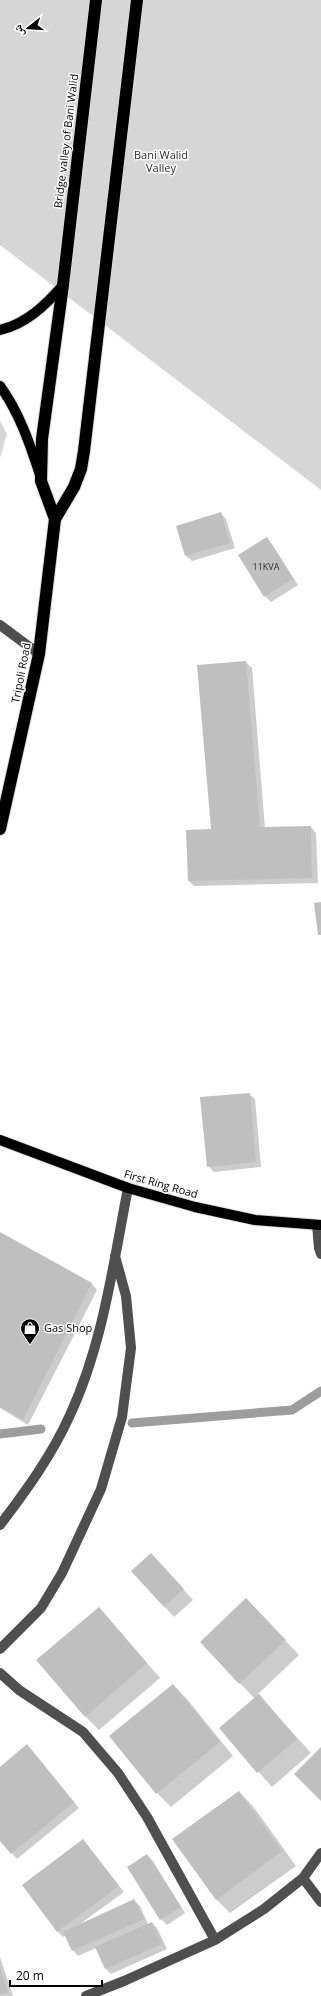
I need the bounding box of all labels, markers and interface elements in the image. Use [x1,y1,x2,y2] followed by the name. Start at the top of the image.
[8,8,48,48] north arrow
[9,23,28,39] text: ش
[50,73,81,209] street label: Bridge valley of Bani Walid
[134,147,188,175] park label: Bani Walid Valley
[253,560,280,573] house number: 11KVA
[7,641,34,704] street label: Tripoli Road
[122,1166,200,1201] street label: First Ring Road
[19,1317,41,1345] shop icon: Gas Shop
[44,1320,93,1335] place label: Gas Shop
[10,1962,102,1988] scale bar
[16,1967,44,1984] text: 20 m

